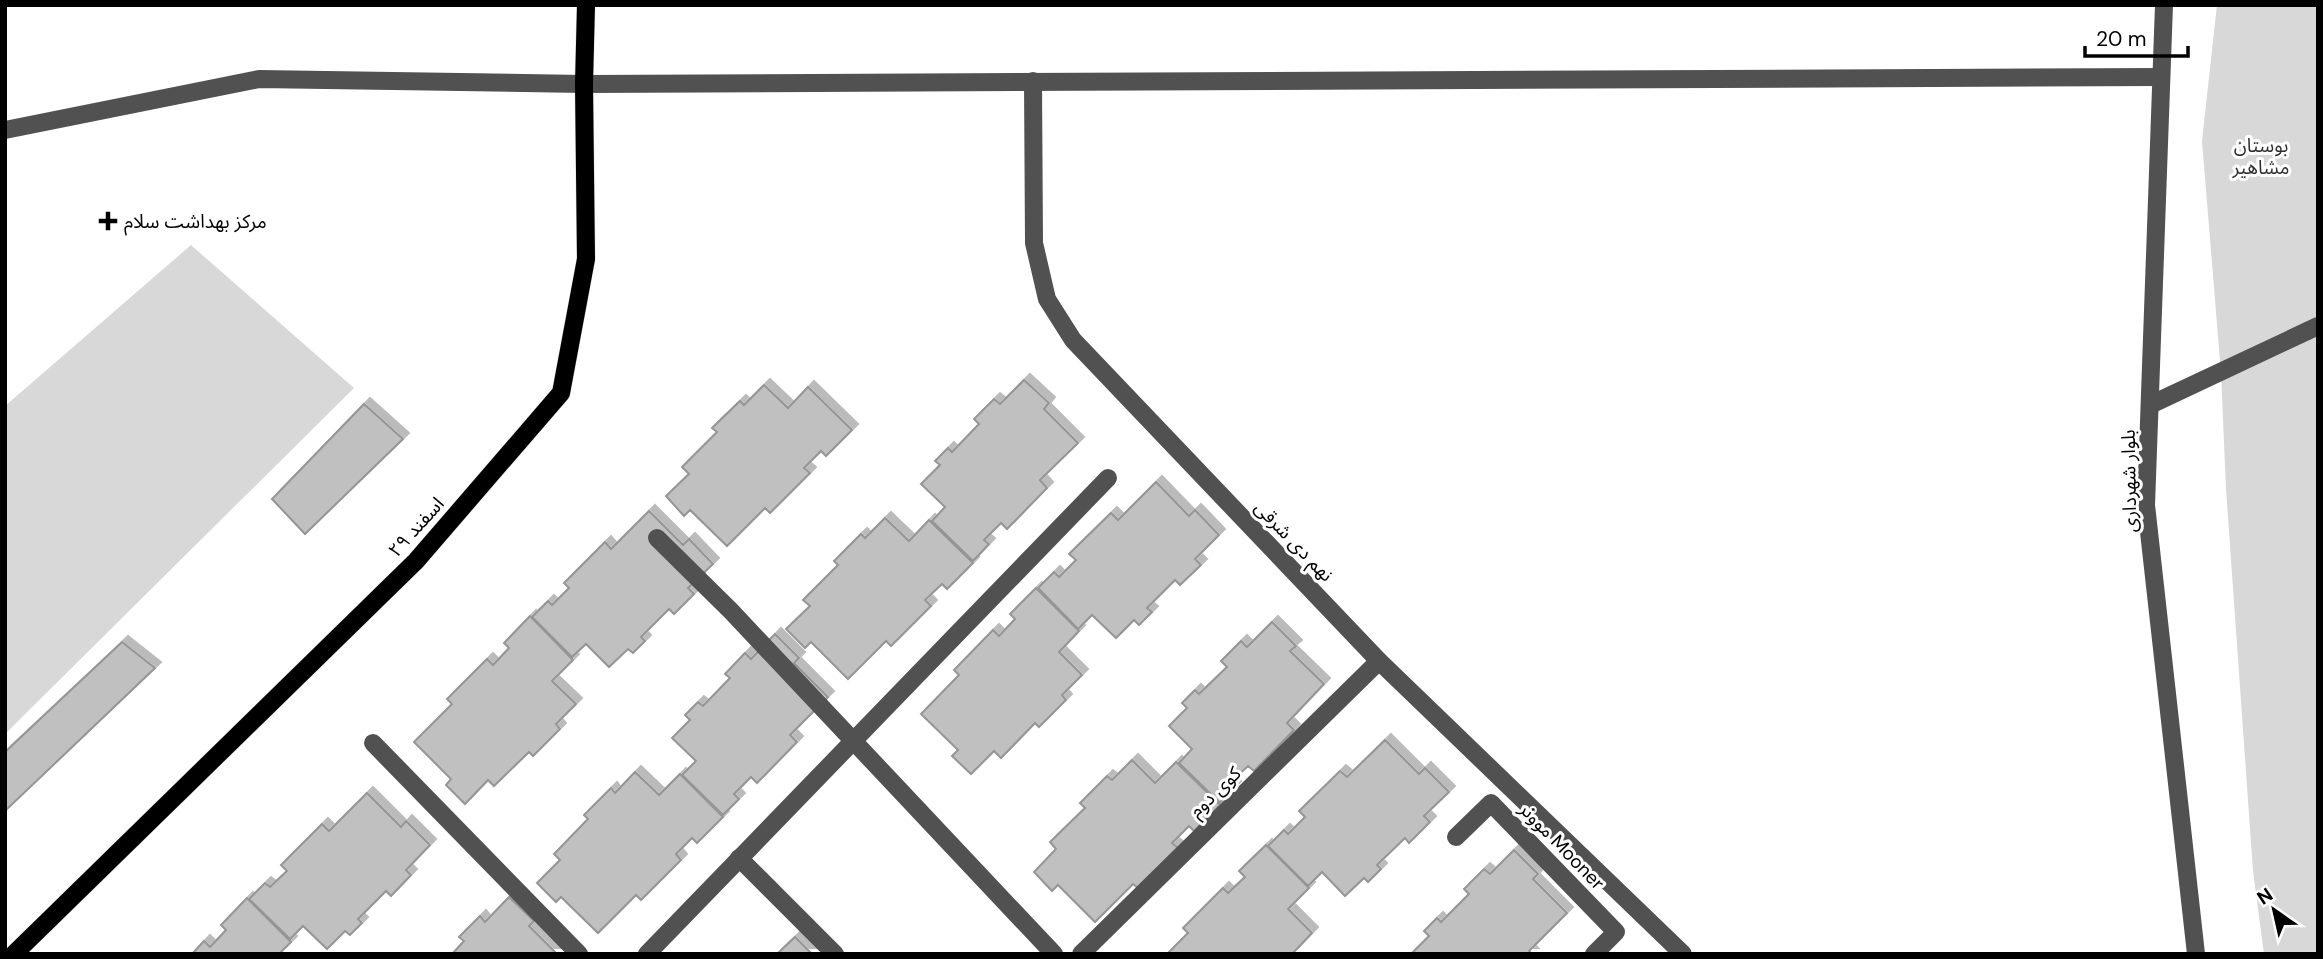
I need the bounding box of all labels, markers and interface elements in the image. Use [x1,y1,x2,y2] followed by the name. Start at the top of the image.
[2085,14,2188,58] scale bar
[2096,25,2147,53] text: 20 m
[2231,133,2290,180] park label: بوستان مشاهیر
[124,209,267,236] place label: مرکز بهداشت سلام
[98,211,118,231] marker: مرکز بهداشت سلام
[2116,429,2142,533] street label: بلوار شهرداری
[383,492,449,562] street label: ۲۹ اسفند
[1248,495,1339,588] street label: نهم دی شرقی
[1184,760,1249,824] street label: کوی دوم
[1513,796,1610,895] street label: موونر Mooner
[2239,875,2309,945] north arrow
[2252,882,2278,911] text: N

